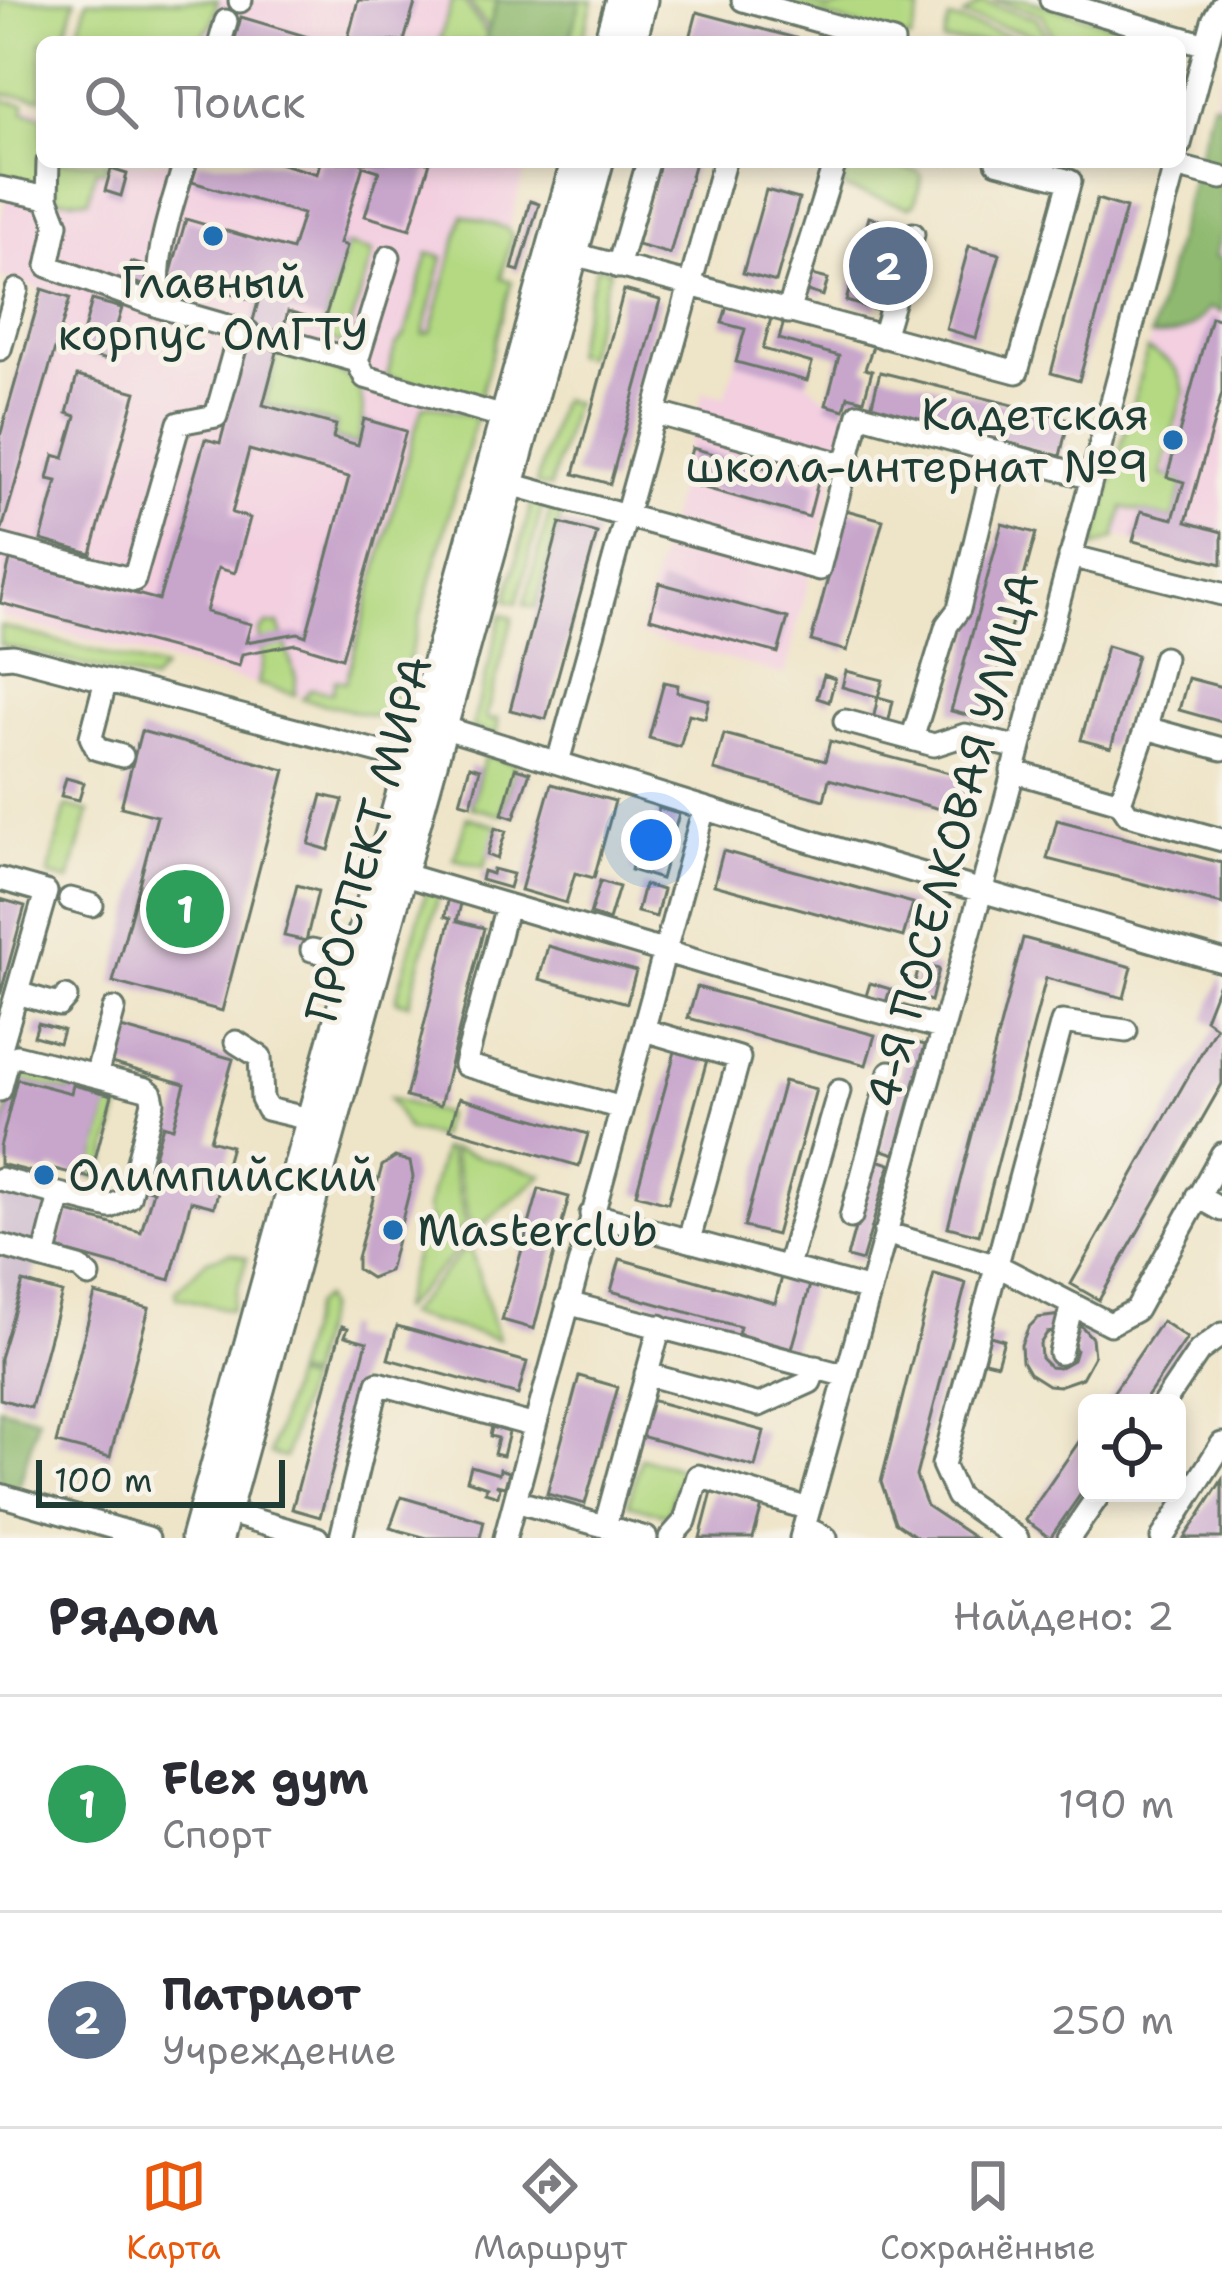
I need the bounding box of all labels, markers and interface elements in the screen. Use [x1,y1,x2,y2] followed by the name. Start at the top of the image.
[36,36,1186,168] search box
[78,69,144,135] icon: search
[174,72,305,132] text: Поиск
[849,221,927,311] pin: 2
[200,223,226,249] marker: Главный корпус ОмГТУ
[58,252,368,364] place label: Главный корпус ОмГТУ
[685,384,1149,496] place label: Кадетская школа-интернат №9
[1160,427,1186,453] marker: Кадетская школа-интернат №9
[852,565,1052,1115] street label: 4-Я ПОСЕЛКОВАЯ УЛИЦА
[290,649,446,1029] street label: ПРОСПЕКТ МИРА
[621,810,681,870] your location
[146,864,224,954] pin: 1
[68,1145,377,1205] place label: Олимпийский
[31,1162,57,1188] marker: Олимпийский
[417,1200,658,1260] place label: Masterclub
[380,1217,406,1243] marker: Masterclub
[1078,1394,1186,1502] map controls
[1078,1394,1186,1502] button: locate
[36,1454,285,1507] scale bar
[54,1458,153,1503] text: 100 m
[48,1582,219,1650] text: Рядом
[953,1590,1174,1642] text: Найдено: 2
[162,1748,369,1808] text: Flex gym
[78,1778,96,1830] text: 1
[1058,1778,1174,1830] text: 190 m
[162,1808,271,1860] text: Спорт
[162,1964,361,2024] text: Патриот
[73,1994,101,2046] text: 2
[1050,1994,1174,2046] text: 250 m
[162,2024,397,2076] text: Учреждение
[126,2153,221,2270] tab: Карта
[473,2153,627,2270] tab: Маршрут
[880,2153,1096,2270] tab: Сохранённые

